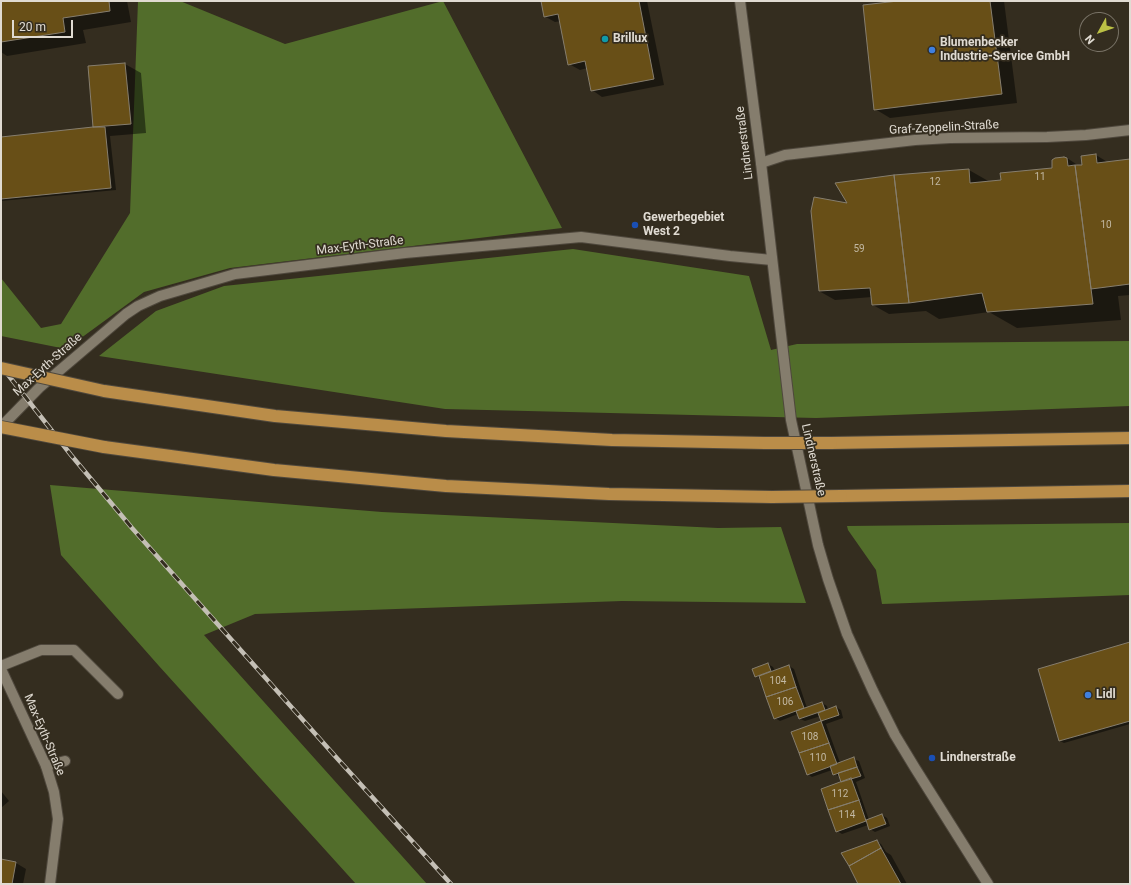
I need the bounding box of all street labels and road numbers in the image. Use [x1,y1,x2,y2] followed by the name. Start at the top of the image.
[733,105,757,181] street label: Lindnerstraße
[889,118,999,138] street label: Graf-Zeppelin-Straße
[316,234,404,258] street label: Max-Eyth-Straße
[11,330,85,400] street label: Max-Eyth-Straße
[798,422,828,498] street label: Lindnerstraße
[20,692,68,778] street label: Max-Eyth-Straße

